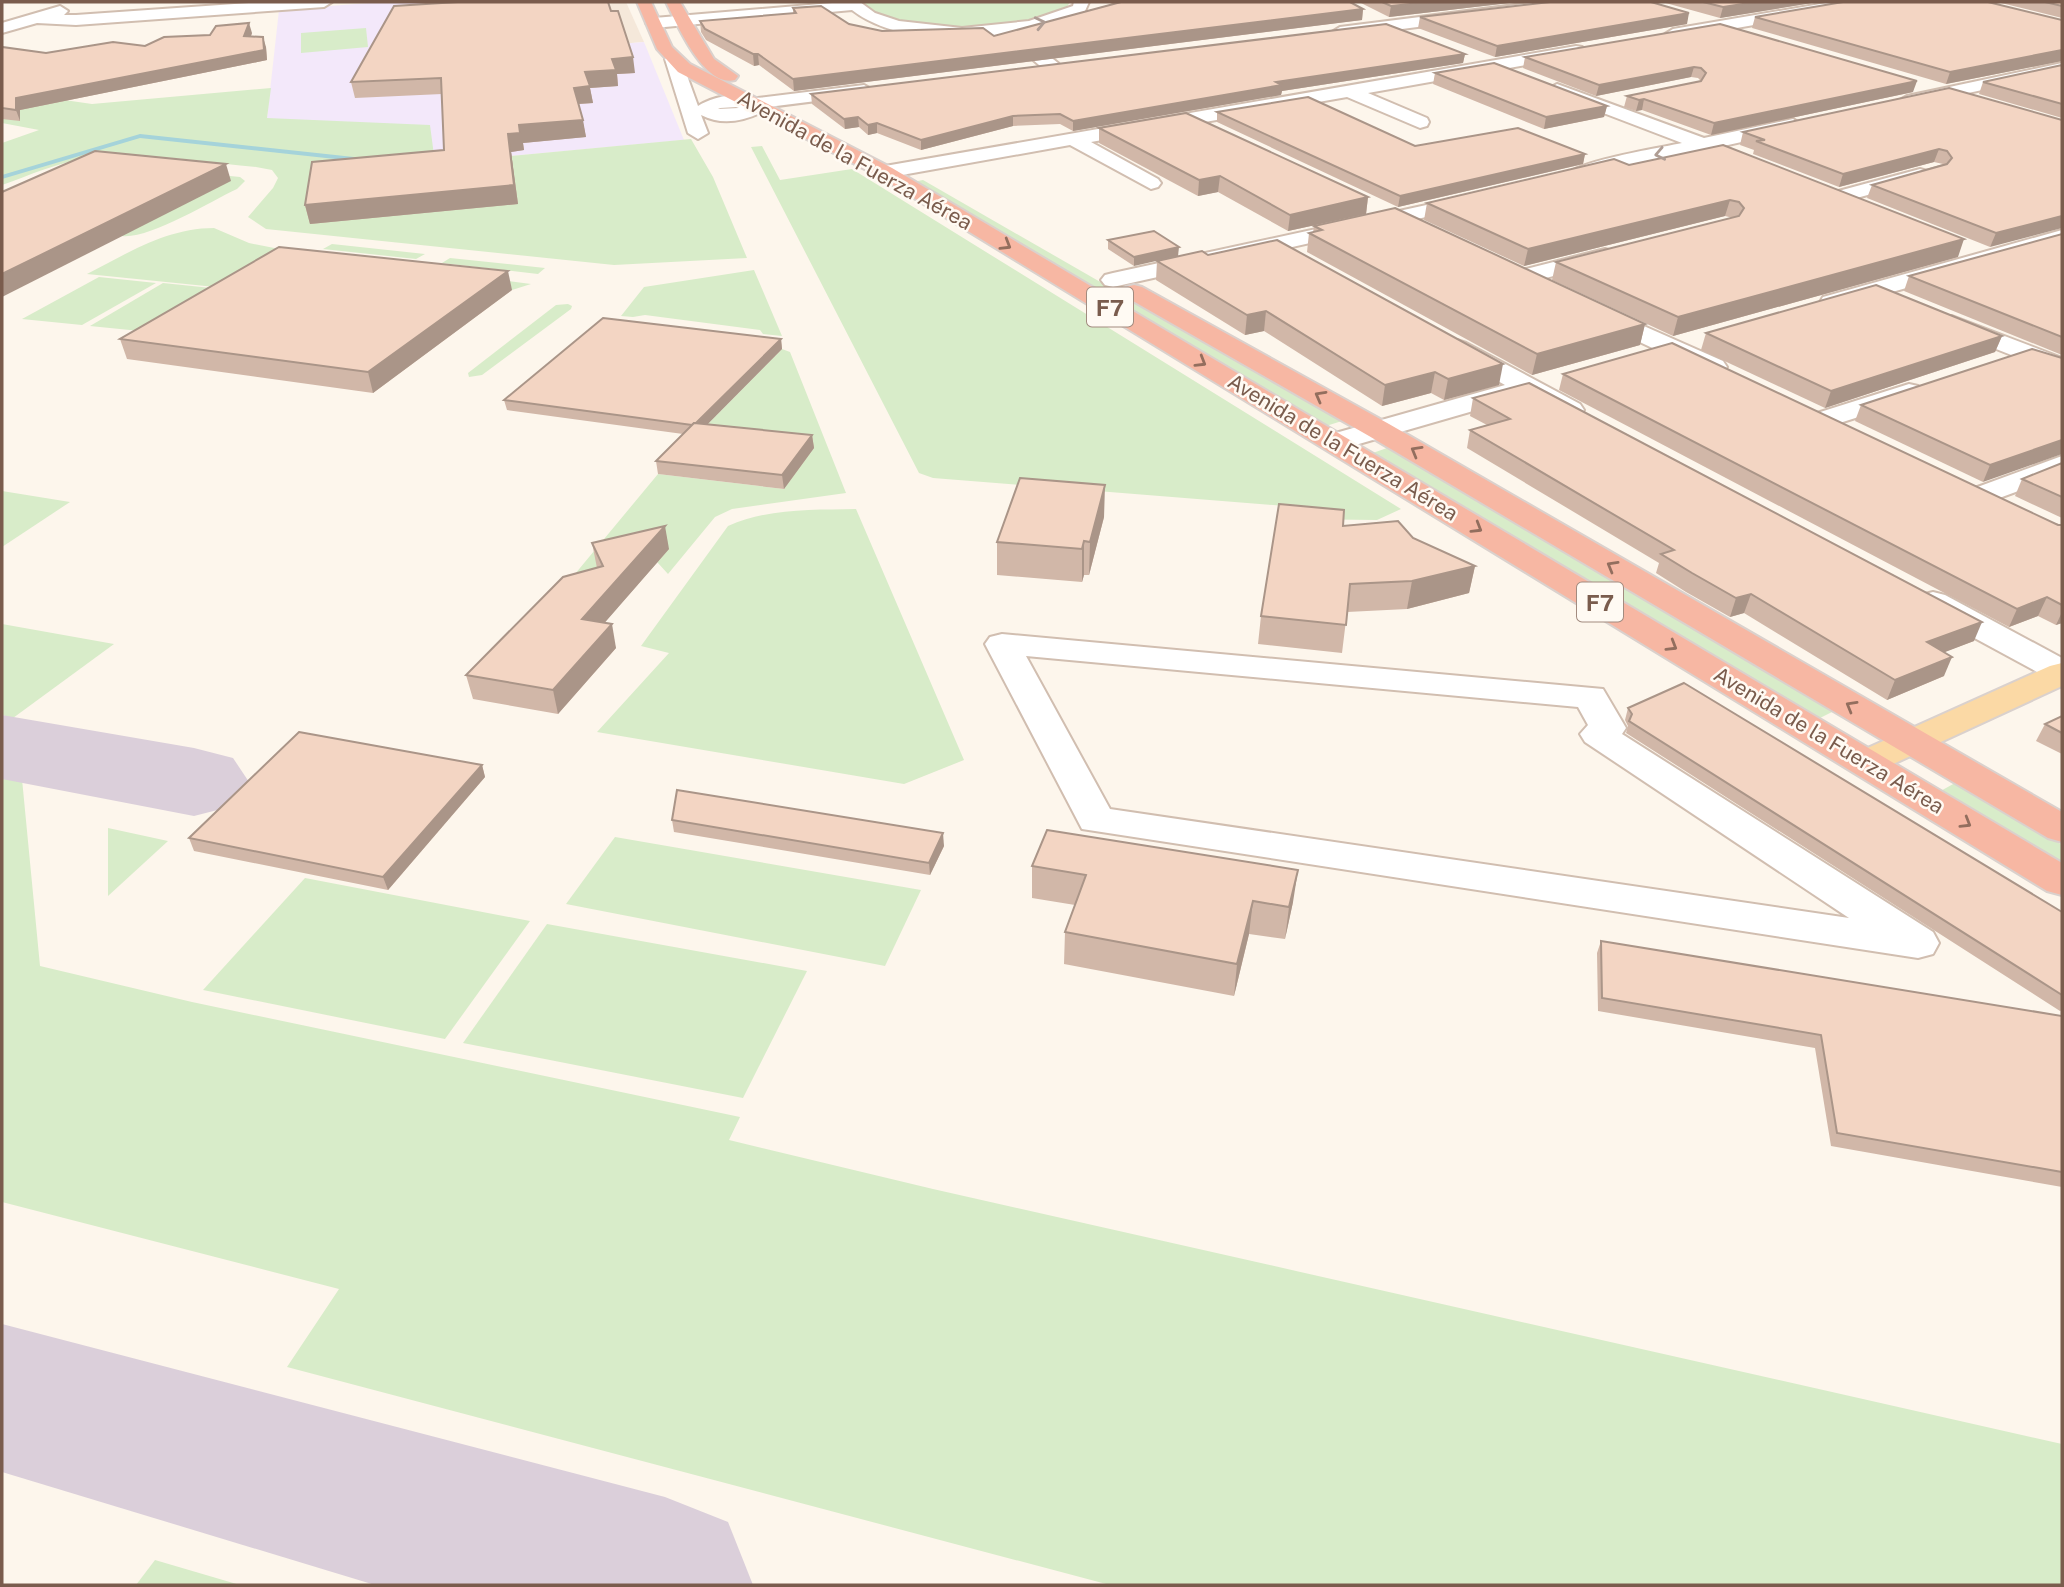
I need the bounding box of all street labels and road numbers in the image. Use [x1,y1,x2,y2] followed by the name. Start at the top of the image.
[733,85,977,235] street label: Avenida de la Fuerza Aérea
[1087,288,1133,326] road number: F7
[1223,368,1463,526] street label: Avenida de la Fuerza Aérea
[1577,582,1623,622] road number: F7
[1709,661,1949,819] street label: Avenida de la Fuerza Aérea

